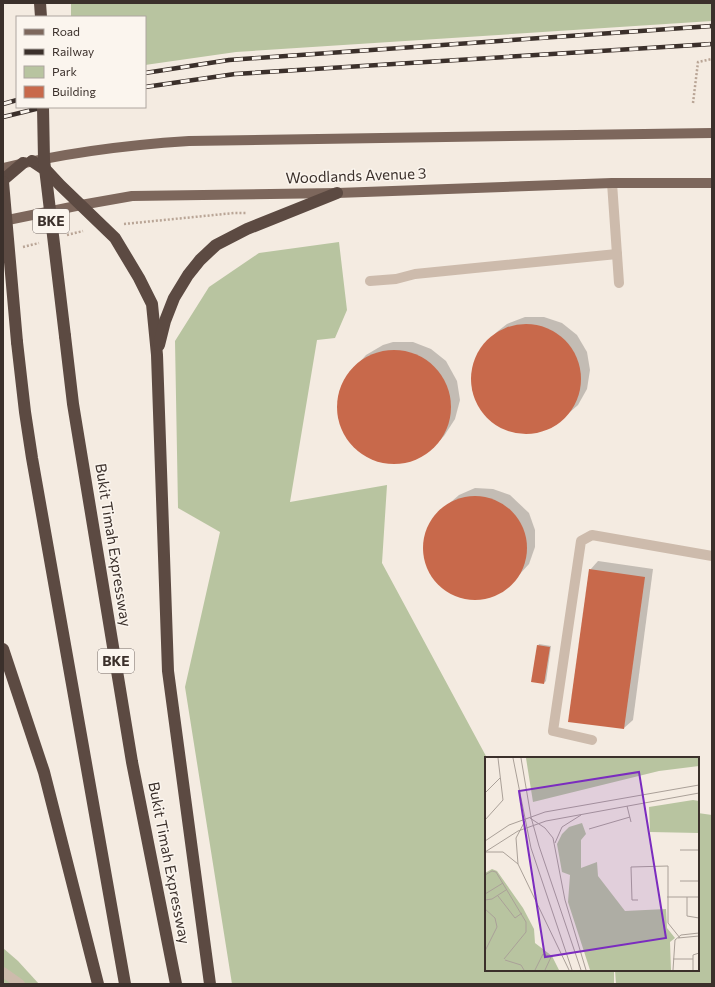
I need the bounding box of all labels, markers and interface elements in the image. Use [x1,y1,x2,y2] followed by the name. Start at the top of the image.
[16,16,146,108] legend
[52,24,80,38] text: Road
[52,44,94,58] text: Railway
[52,64,78,78] text: Park
[52,84,96,98] text: Building
[285,164,427,186] street label: Woodlands Avenue 3
[33,209,69,233] road number: BKE
[92,462,136,628] street label: Bukit Timah Expressway
[98,649,134,673] road number: BKE
[485,757,699,971] inset map
[145,780,195,946] street label: Bukit Timah Expressway

